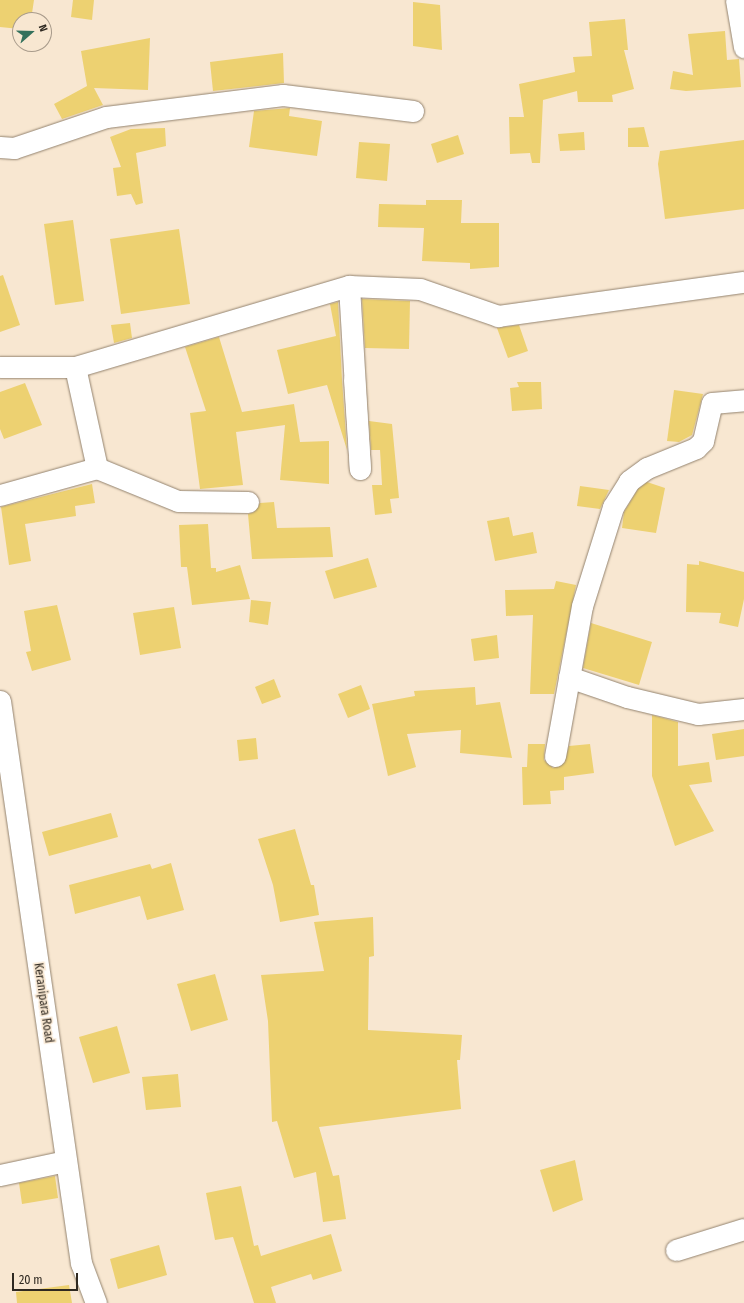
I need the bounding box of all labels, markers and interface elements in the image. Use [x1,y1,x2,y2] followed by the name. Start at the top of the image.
[12,12,52,52] north arrow
[36,23,50,33] text: N
[30,962,56,1044] street label: Keranipara Road
[14,1265,80,1291] scale bar
[19,1273,43,1287] text: 20 m

